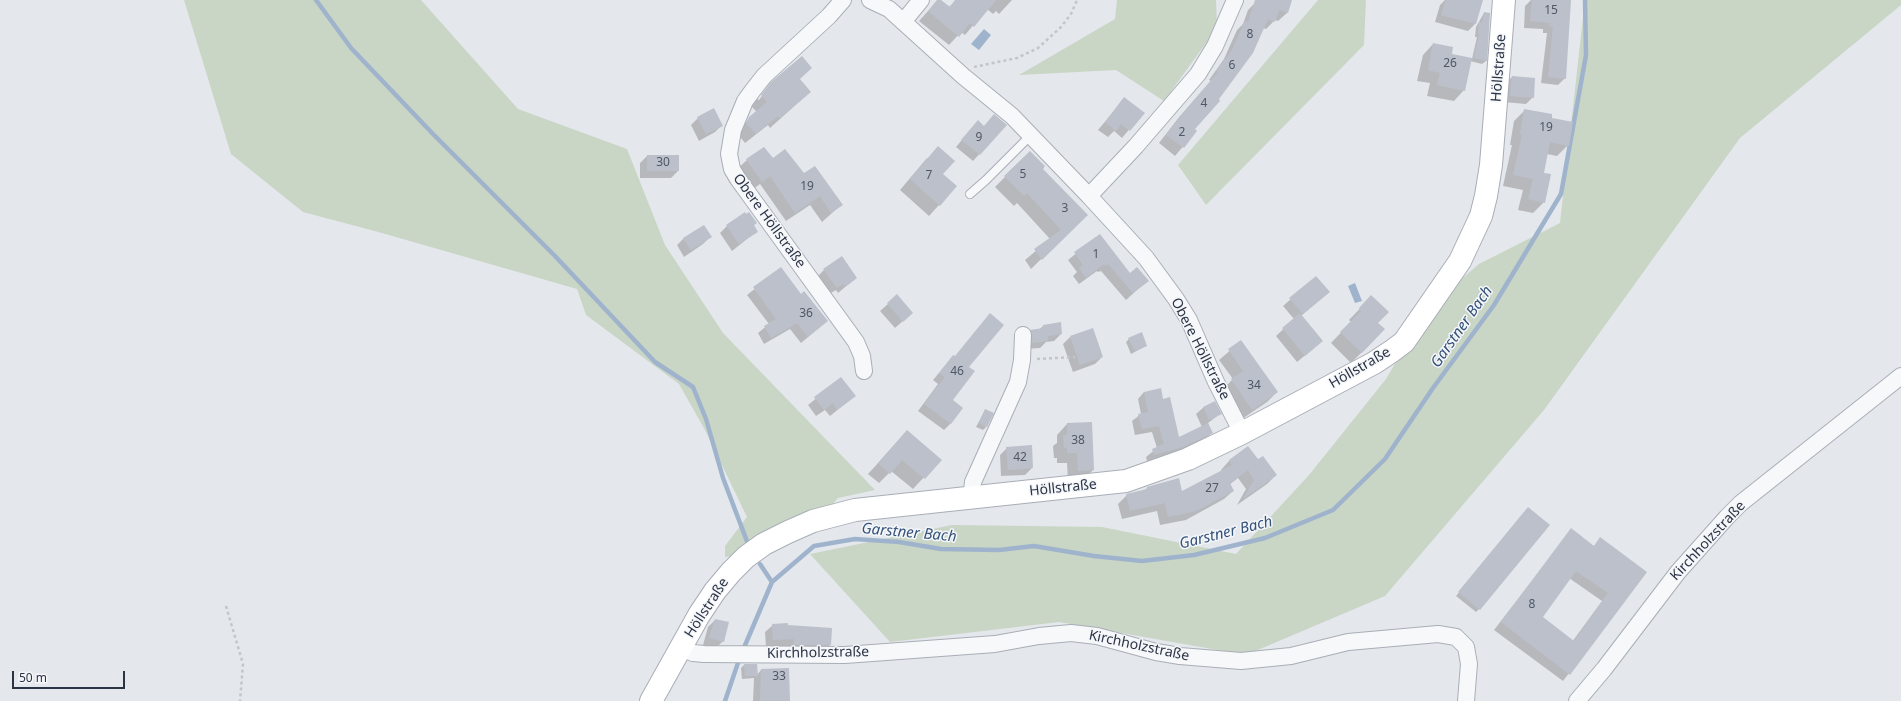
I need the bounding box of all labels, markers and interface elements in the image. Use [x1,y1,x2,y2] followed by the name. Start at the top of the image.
[1544,4,1558,18] house number: 15
[1247,28,1253,42] house number: 8
[1488,34,1510,102] street label: Höllstraße
[1443,57,1457,71] house number: 26
[1229,59,1235,73] house number: 6
[1201,97,1207,111] house number: 4
[1539,121,1553,135] house number: 19
[1179,126,1185,140] house number: 2
[976,131,982,145] house number: 9
[656,156,670,170] house number: 30
[1020,168,1026,182] house number: 5
[926,169,932,183] house number: 7
[729,171,809,271] street label: Obere Höllstraße
[800,180,814,194] house number: 19
[1062,202,1068,216] house number: 3
[1093,248,1099,262] house number: 1
[1427,283,1497,371] water label: Garstner Bach
[1167,295,1233,403] street label: Obere Höllstraße
[799,307,813,321] house number: 36
[1326,344,1394,392] street label: Höllstraße
[950,365,964,379] house number: 46
[1247,379,1261,393] house number: 34
[1071,434,1085,448] house number: 38
[1013,451,1027,465] house number: 42
[1028,476,1098,500] street label: Höllstraße
[1205,482,1219,496] house number: 27
[1667,498,1749,584] street label: Kirchholzstraße
[1178,513,1274,553] water label: Garstner Bach
[861,520,957,546] water label: Garstner Bach
[681,575,733,641] street label: Höllstraße
[1529,598,1535,612] house number: 8
[1087,627,1191,665] street label: Kirchholzstraße
[767,644,869,662] street label: Kirchholzstraße
[14,663,127,689] scale bar
[19,669,47,686] text: 50 m
[772,670,786,684] house number: 33

